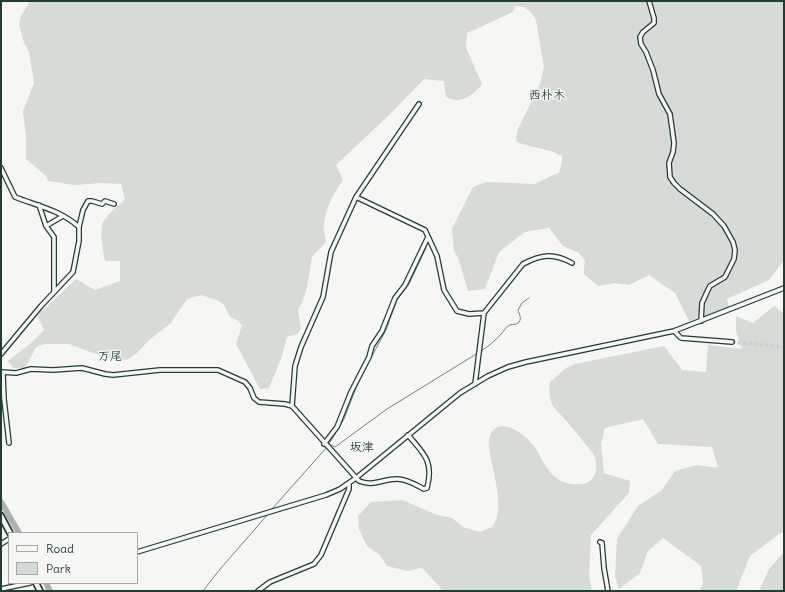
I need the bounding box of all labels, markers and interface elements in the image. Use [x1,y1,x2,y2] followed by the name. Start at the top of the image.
[529,89,565,103] district label: 西朴木
[98,350,122,364] district label: 万尾
[350,441,374,455] district label: 坂津
[8,532,138,584] legend
[46,541,74,556] text: Road
[46,561,71,576] text: Park

